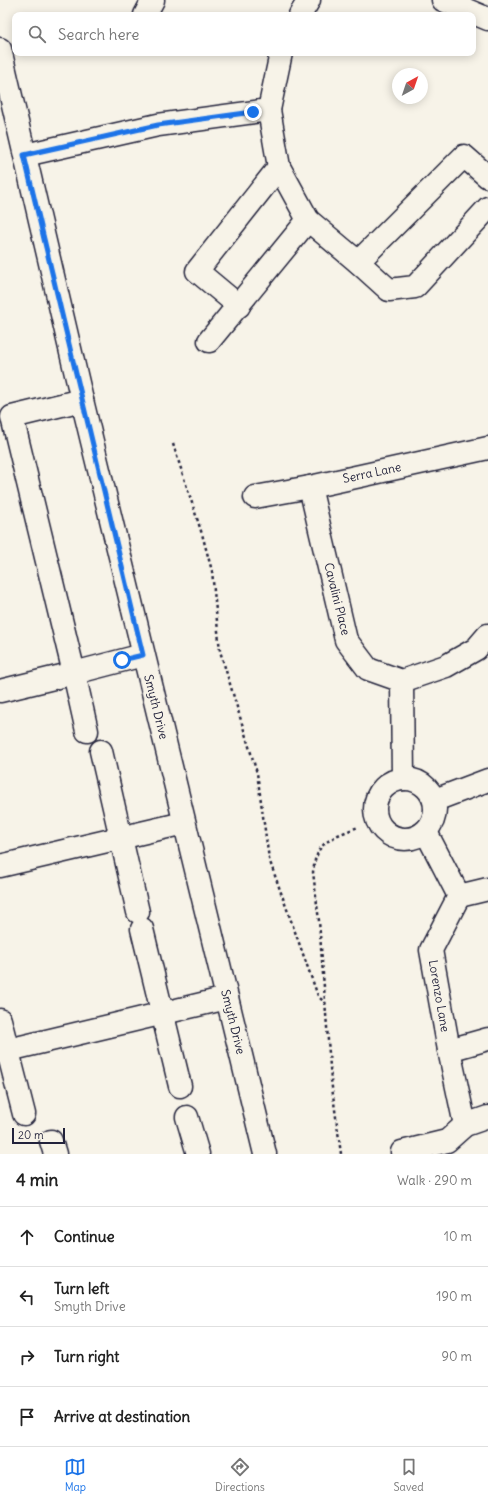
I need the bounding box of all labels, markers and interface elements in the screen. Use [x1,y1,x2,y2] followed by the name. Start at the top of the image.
[12,12,476,56] search box
[26,23,48,45] icon: search
[58,25,139,44] text: Search here
[392,68,428,104] north arrow
[244,103,262,121] route end
[341,459,402,486] street label: Serra Lane
[321,561,354,637] street label: Cavalini Place
[113,651,131,669] route start
[141,673,172,741] street label: Smyth Drive
[426,959,453,1033] street label: Lorenzo Lane
[218,988,249,1056] street label: Smyth Drive
[12,1126,65,1145] scale bar
[18,1128,44,1142] text: 20 m
[16,1169,58,1191] text: 4 min
[397,1172,472,1189] text: Walk · 290 m
[16,1226,38,1248] icon: ahead
[54,1227,115,1246] text: Continue
[444,1228,472,1245] text: 10 m
[54,1279,109,1298] text: Turn left
[16,1286,38,1308] icon: left
[436,1288,472,1305] text: 190 m
[54,1298,126,1315] text: Smyth Drive
[16,1346,38,1368] icon: right
[54,1347,119,1366] text: Turn right
[441,1348,472,1365] text: 90 m
[16,1406,38,1428] icon: arrive
[54,1407,190,1426] text: Arrive at destination
[64,1456,86,1494] tab: Map
[215,1456,265,1494] tab: Directions
[393,1456,424,1494] tab: Saved

